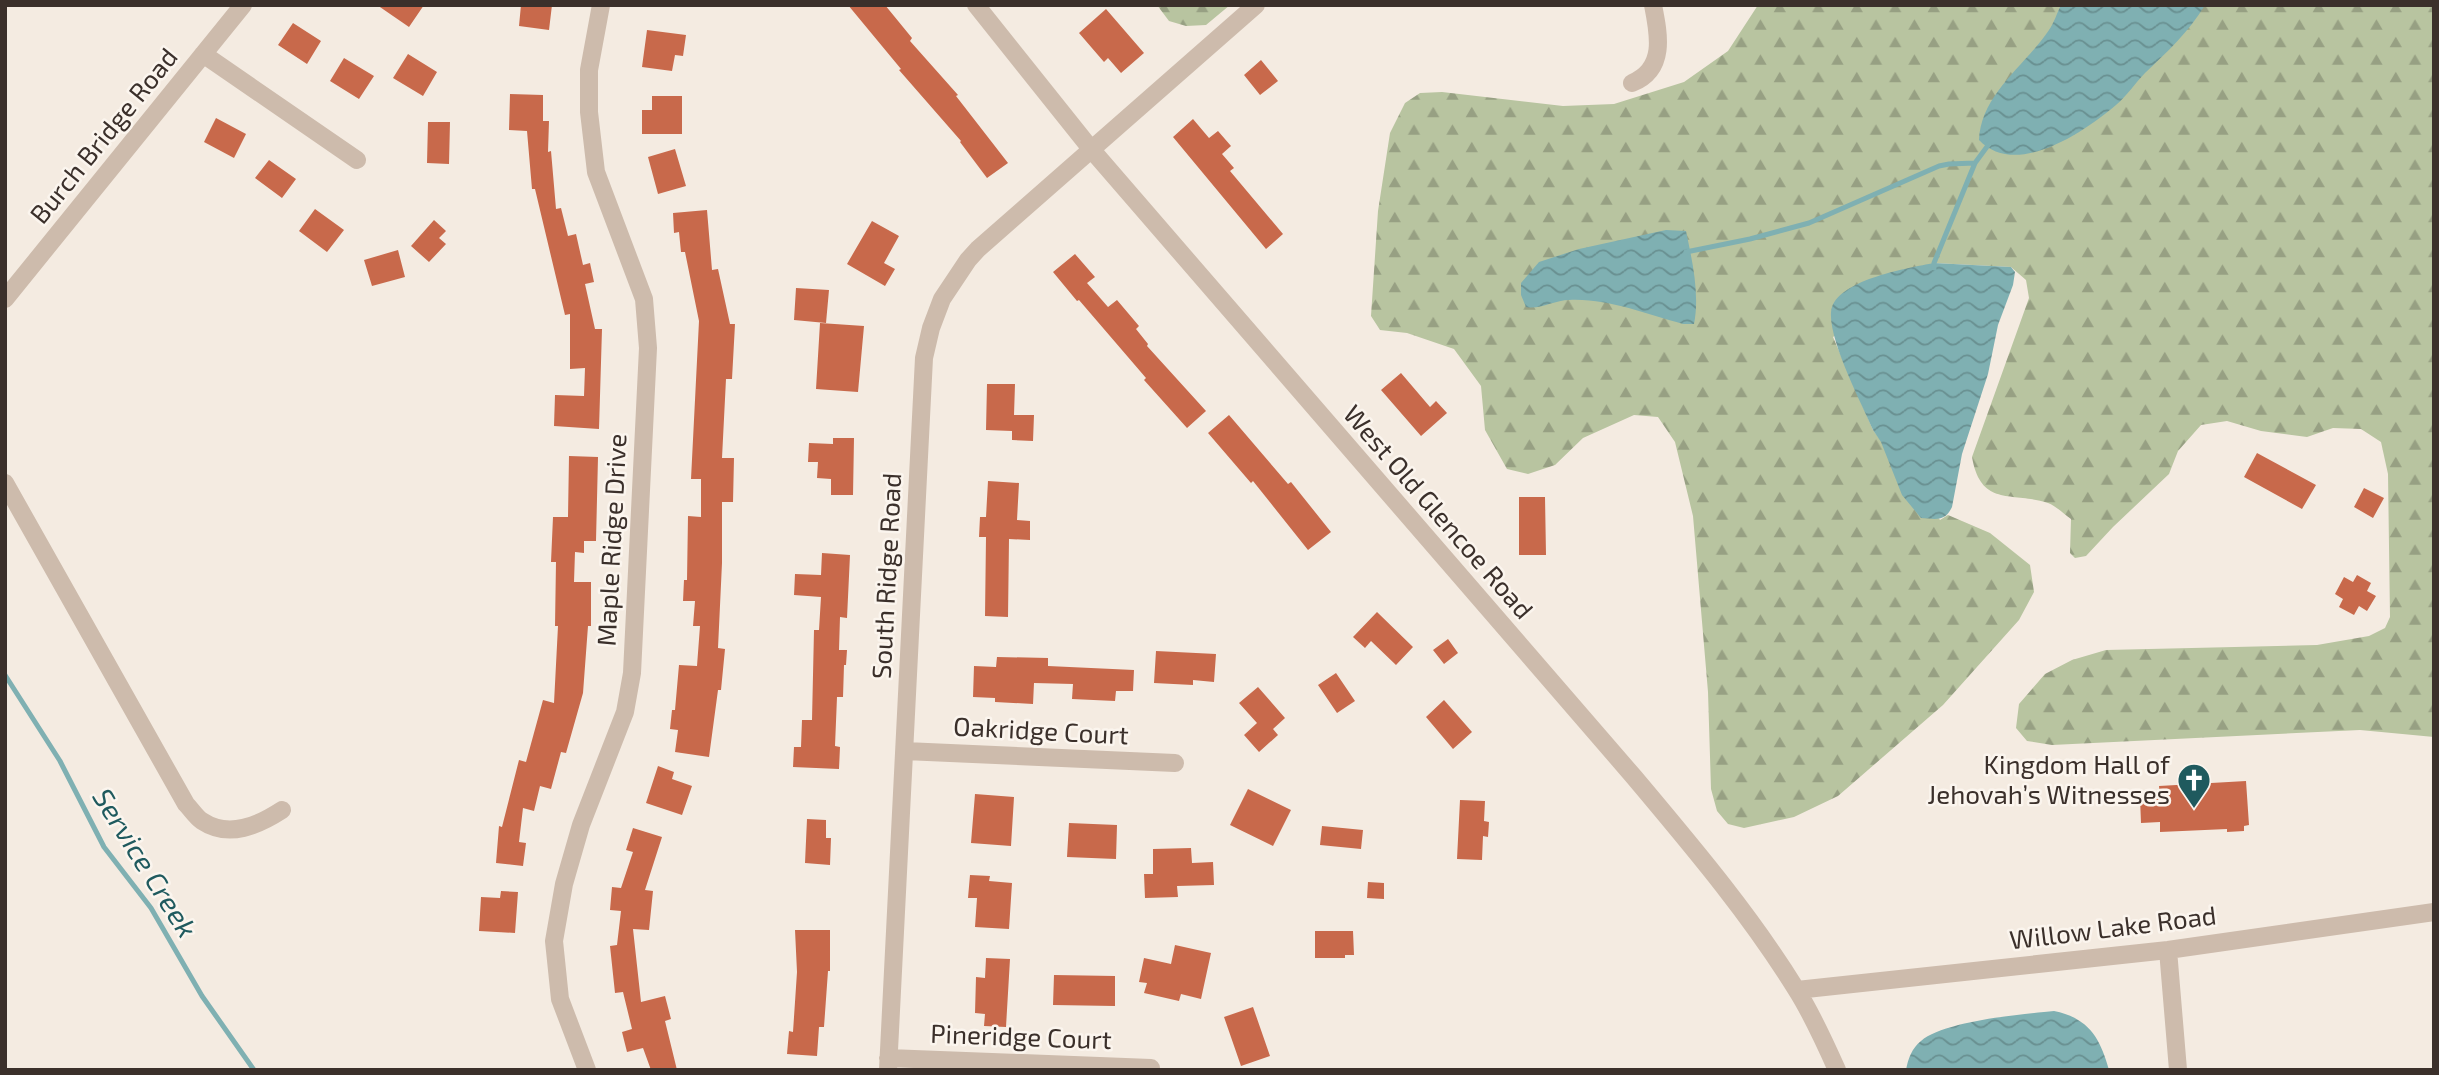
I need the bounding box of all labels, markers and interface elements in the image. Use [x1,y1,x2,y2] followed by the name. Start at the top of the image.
[23,41,183,229] street label: Burch Bridge Road
[1338,398,1540,624] street label: West Old Glencoe Road
[589,433,632,647] street label: Maple Ridge Drive
[865,472,906,680] street label: South Ridge Road
[953,709,1130,750] street label: Oakridge Court
[1927,748,2171,809] place label: Kingdom Hall of Jehovah’s Witnesses
[2175,761,2213,810] church icon: Kingdom Hall of Jehovah’s Witnesses
[86,782,205,943] water label: Service Creek
[2008,898,2218,955] street label: Willow Lake Road
[930,1017,1112,1054] street label: Pineridge Court

